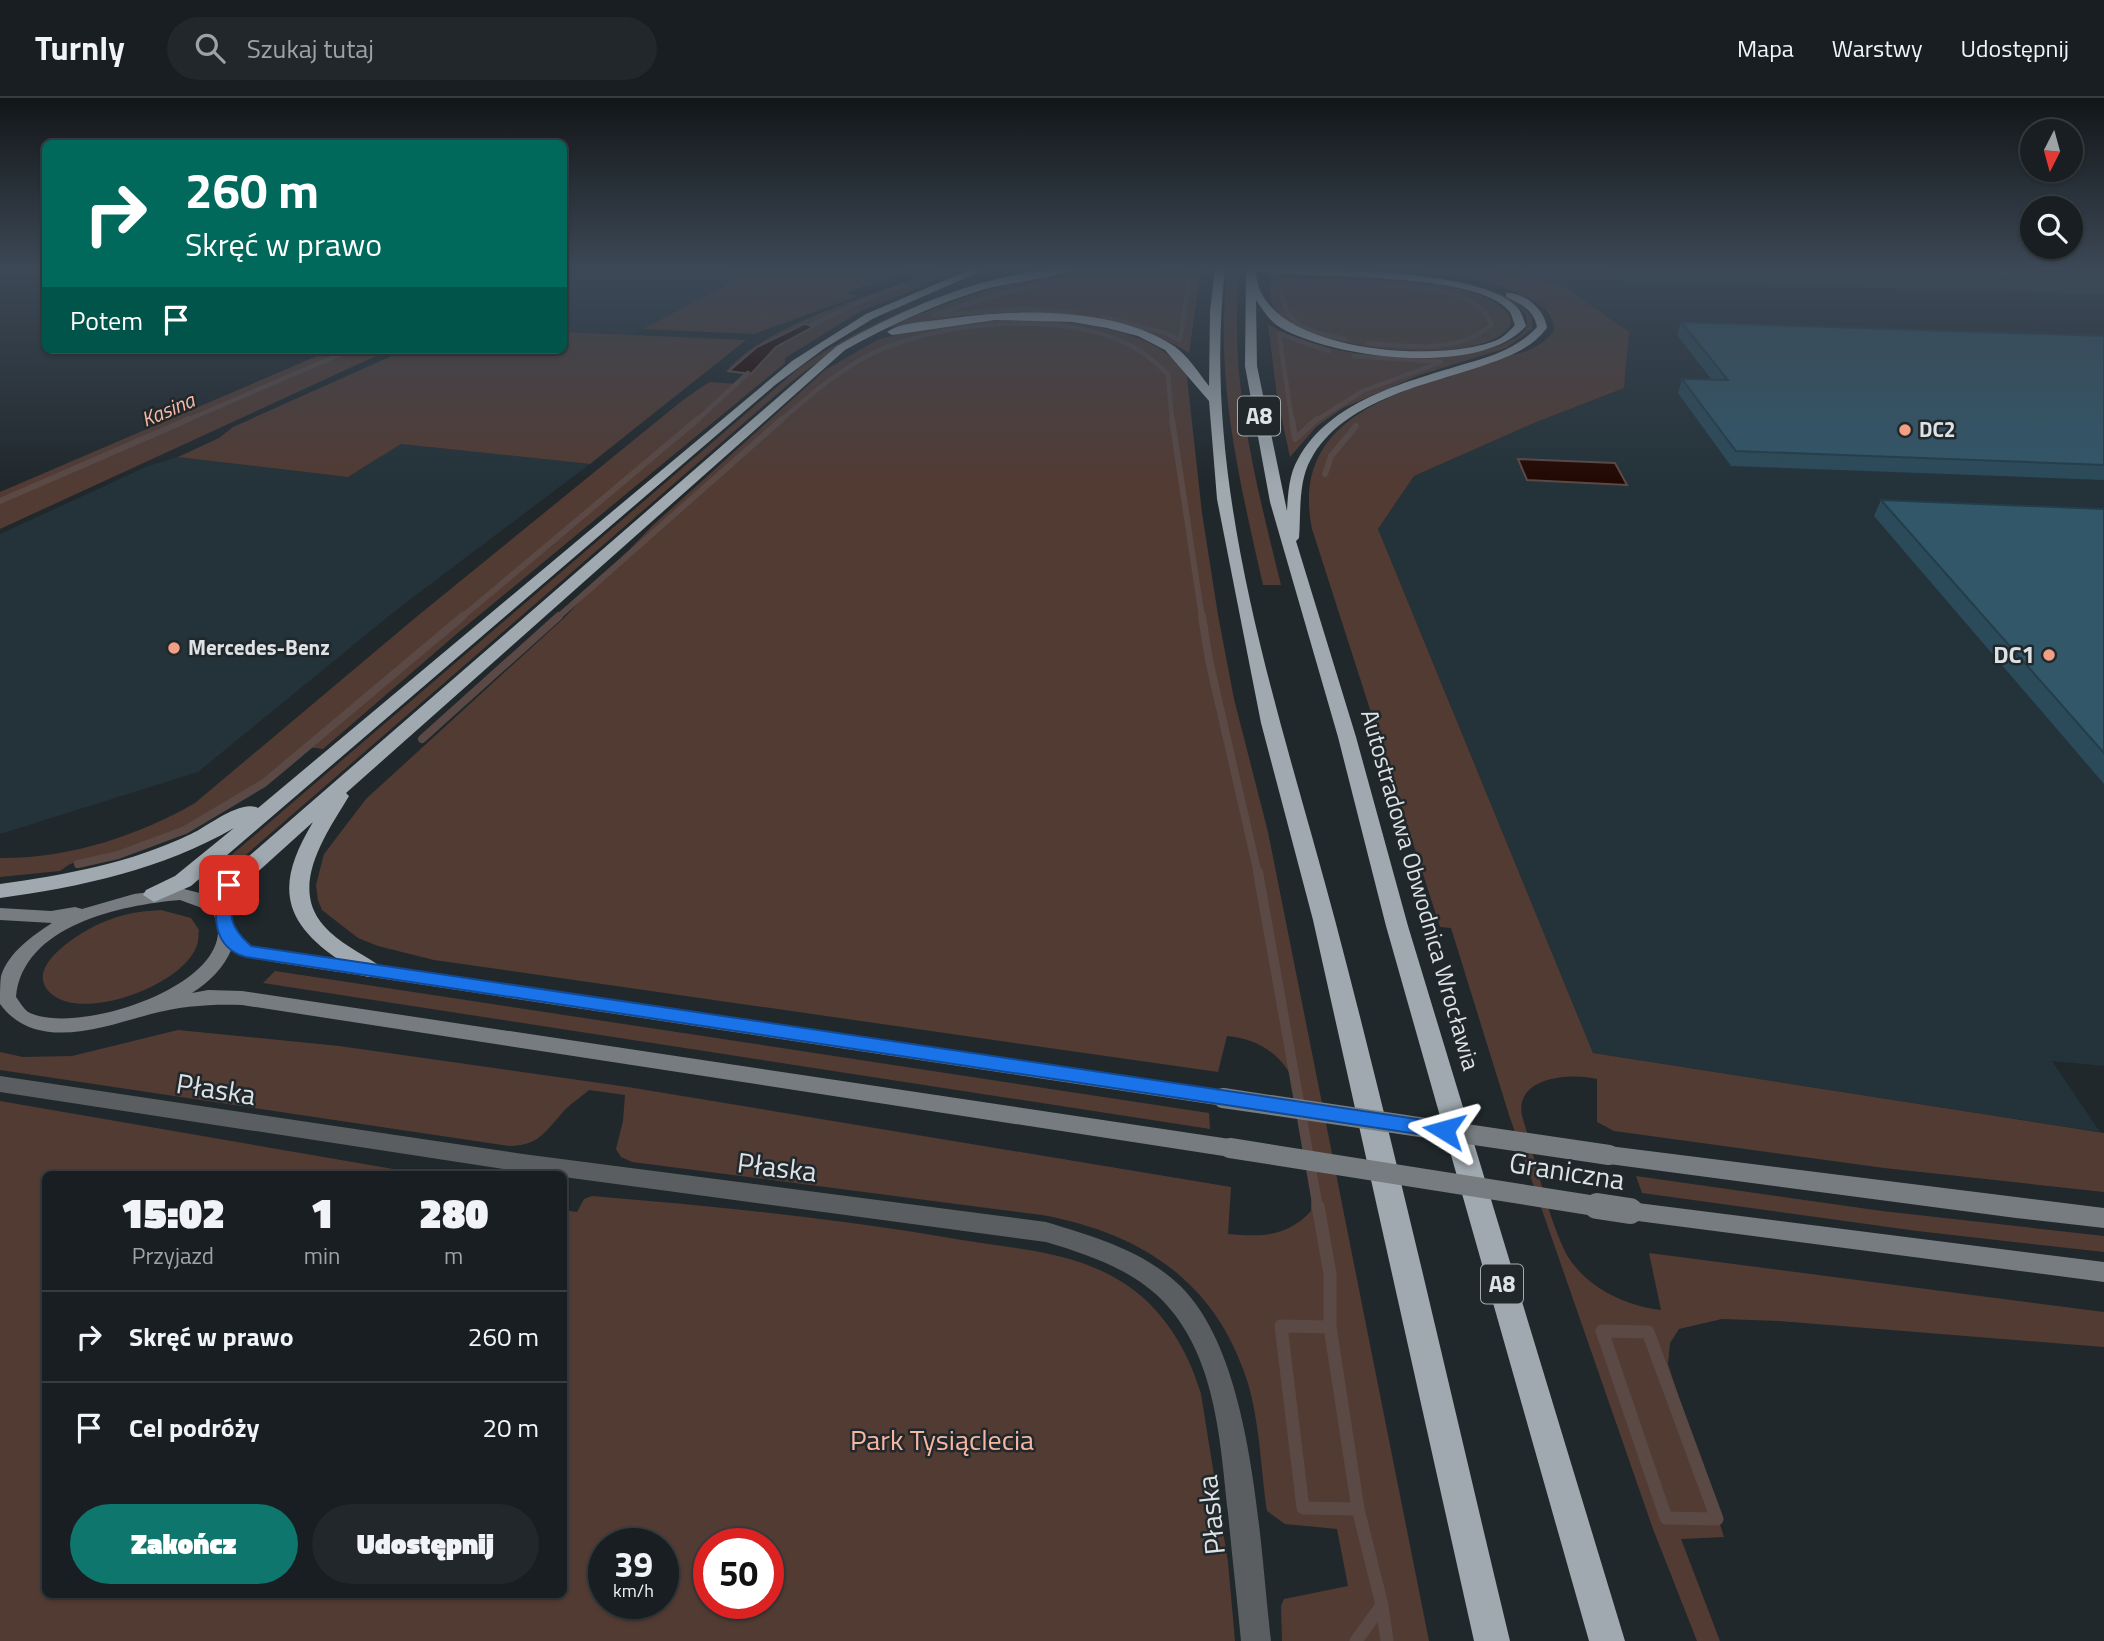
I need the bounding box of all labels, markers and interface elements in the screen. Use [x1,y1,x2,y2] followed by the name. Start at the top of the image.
[167,17,657,80] search box
[35,23,125,73] text: Turnly
[191,29,229,67] icon: search
[247,29,374,68] text: Szukaj tutaj
[1737,30,1794,66] text: Mapa
[1832,30,1923,66] text: Warstwy
[1961,30,2069,66] text: Udostępnij
[2020,119,2082,182] north arrow
[2020,119,2083,259] map controls
[185,152,319,227] text: 260 m
[70,168,161,259] icon: right
[2020,196,2083,259] button: search
[185,220,382,268] text: Skręć w prawo
[70,301,143,340] text: Potem
[157,301,195,339] icon: arrive
[136,383,201,435] water label: Kasina
[1238,396,1280,436] road number: A8
[1919,413,1956,445] place label: DC2
[1897,422,1913,438] marker: DC2
[188,631,330,663] place label: Mercedes-Benz
[1993,636,2035,672] place label: DC1
[166,640,182,656] marker: Mercedes-Benz
[2041,647,2057,663] marker: DC1
[1352,705,1490,1074] street label: Autostradowa Obwodnica Wrocławia
[199,855,259,915] pin
[210,866,248,904] icon: arrive
[173,1061,259,1116] street label: Płaska
[1407,1093,1481,1167] position arrow
[735,1140,819,1193] street label: Płaska
[1506,1140,1628,1201] street label: Graniczna
[121,1180,225,1244] text: 15:02
[311,1180,334,1244] text: 1
[419,1180,488,1244] text: 280
[132,1238,214,1273] text: Przyjazd
[304,1238,340,1273] text: min
[444,1238,463,1273] text: m
[1481,1264,1523,1303] road number: A8
[129,1317,294,1356] text: Skręć w prawo
[468,1317,539,1356] text: 260 m
[70,1318,108,1356] icon: right
[129,1408,259,1447] text: Cel podróży
[482,1408,539,1447] text: 20 m
[70,1409,108,1447] icon: arrive
[850,1418,1034,1461] park label: Park Tysiąclecia
[1185,1473,1236,1557] street label: Płaska
[70,1504,298,1584] button: Zakończ
[312,1504,539,1584] button: Udostępnij
[693,1528,784,1619] speed limit sign: 50
[614,1537,653,1591] text: 39
[613,1577,654,1604] text: km/h

